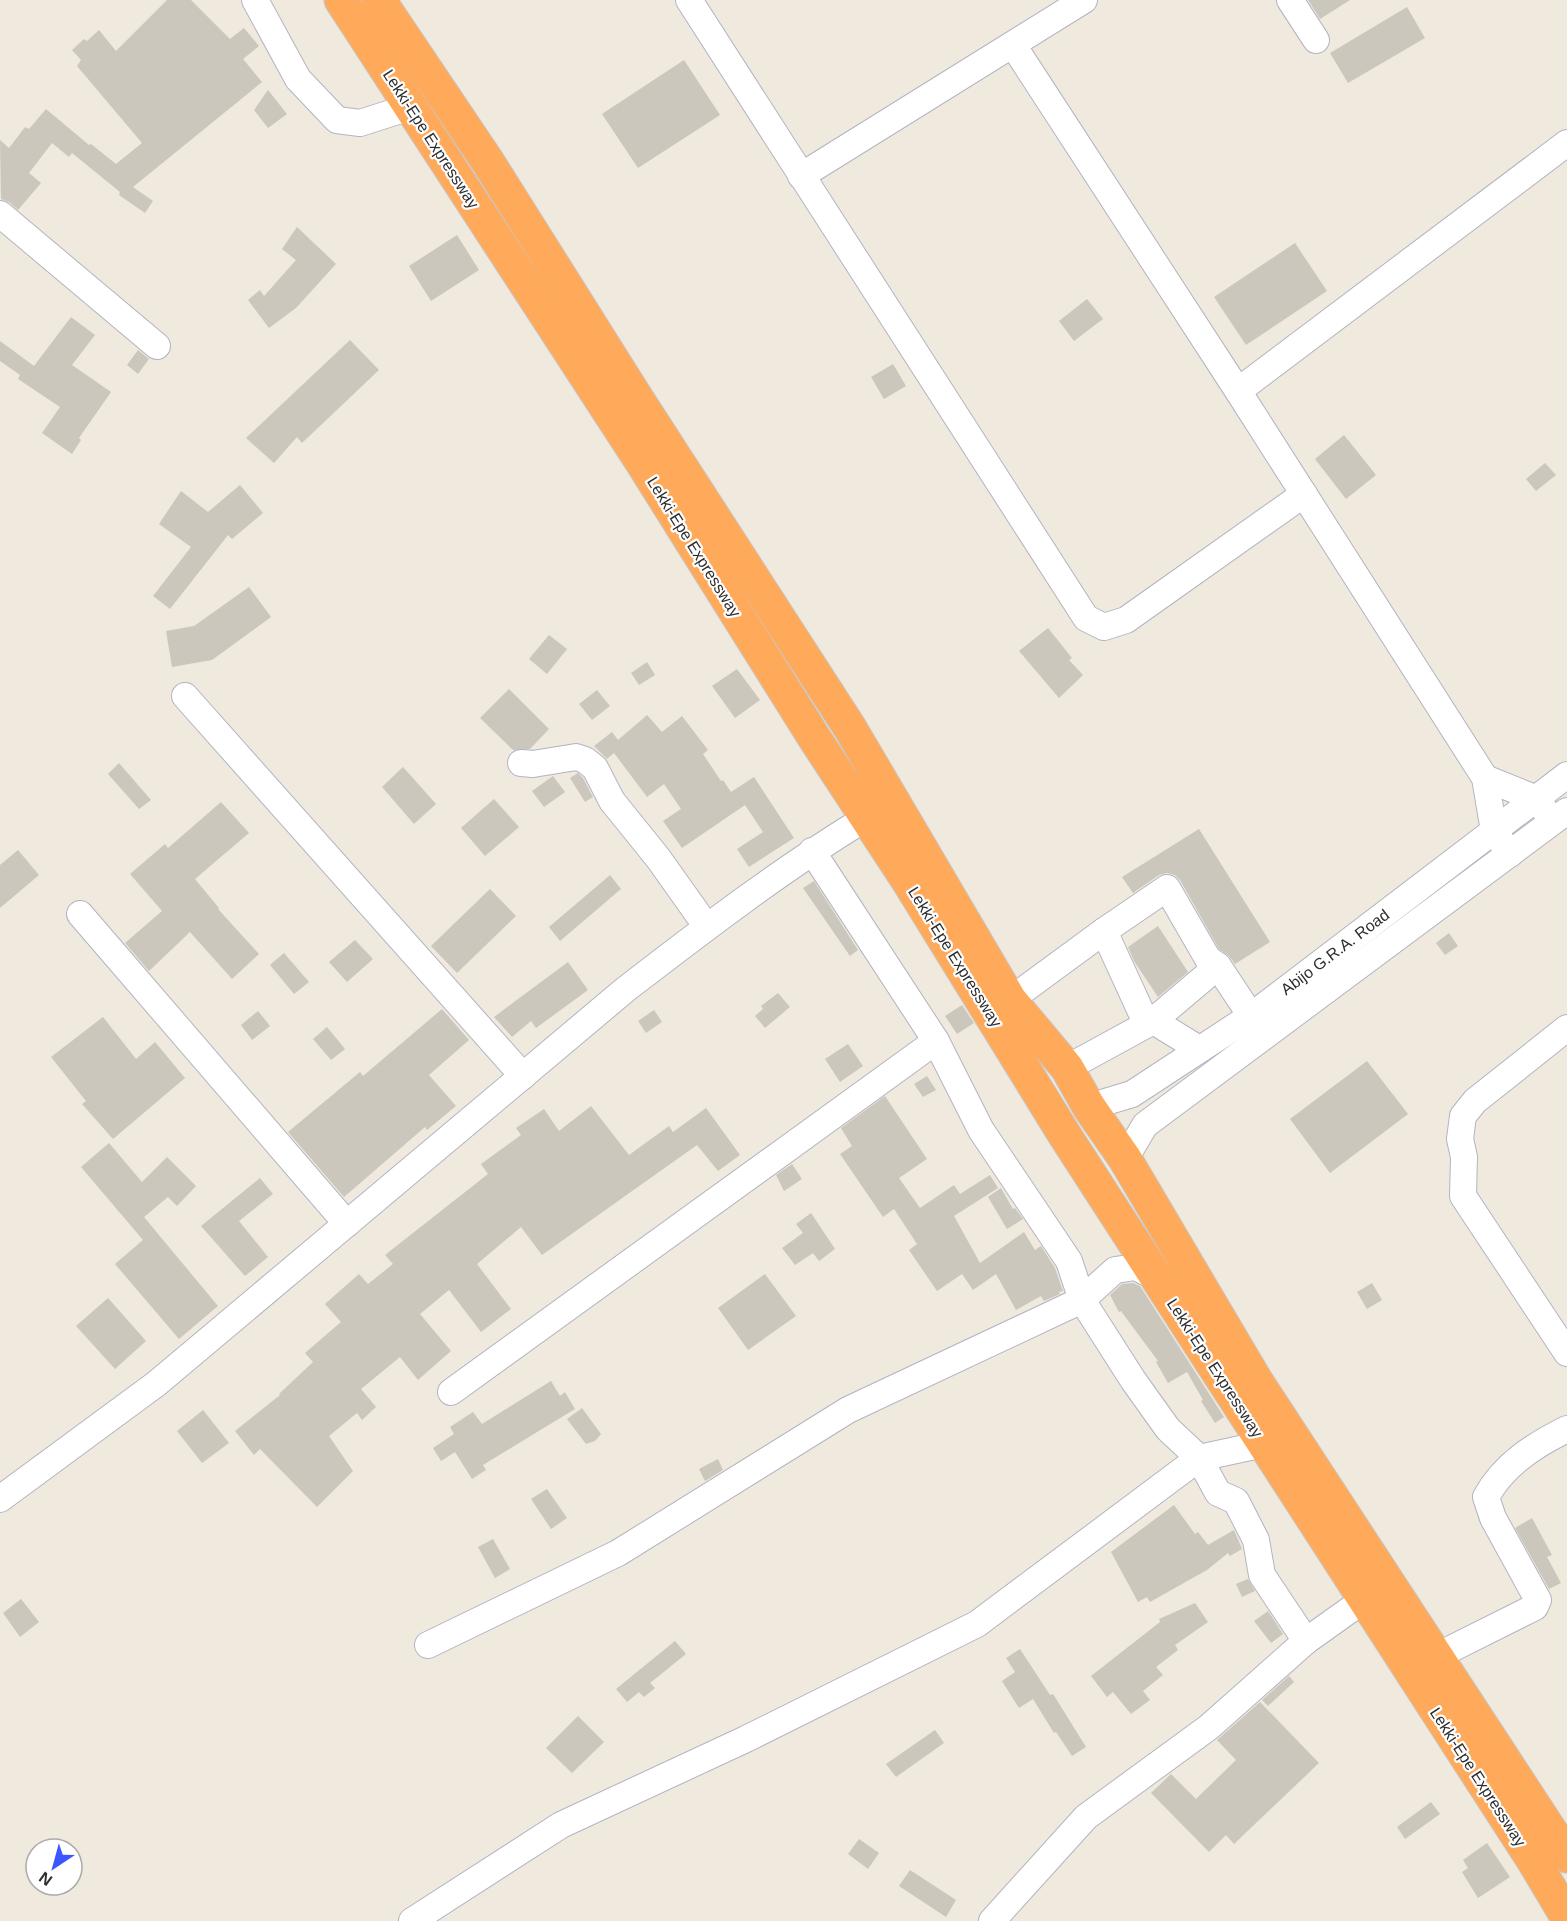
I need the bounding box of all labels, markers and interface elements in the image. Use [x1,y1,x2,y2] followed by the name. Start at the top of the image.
[380,67,482,211] street label: Lekki-Epe Expressway
[644,474,744,620] street label: Lekki-Epe Expressway
[905,884,1005,1030] street label: Lekki-Epe Expressway
[1278,906,1392,998] street label: Abijo G.R.A. Road
[1164,1296,1266,1440] street label: Lekki-Epe Expressway
[1427,1705,1529,1849] street label: Lekki-Epe Expressway
[24,1837,84,1897] north arrow
[36,1868,55,1889] text: N

